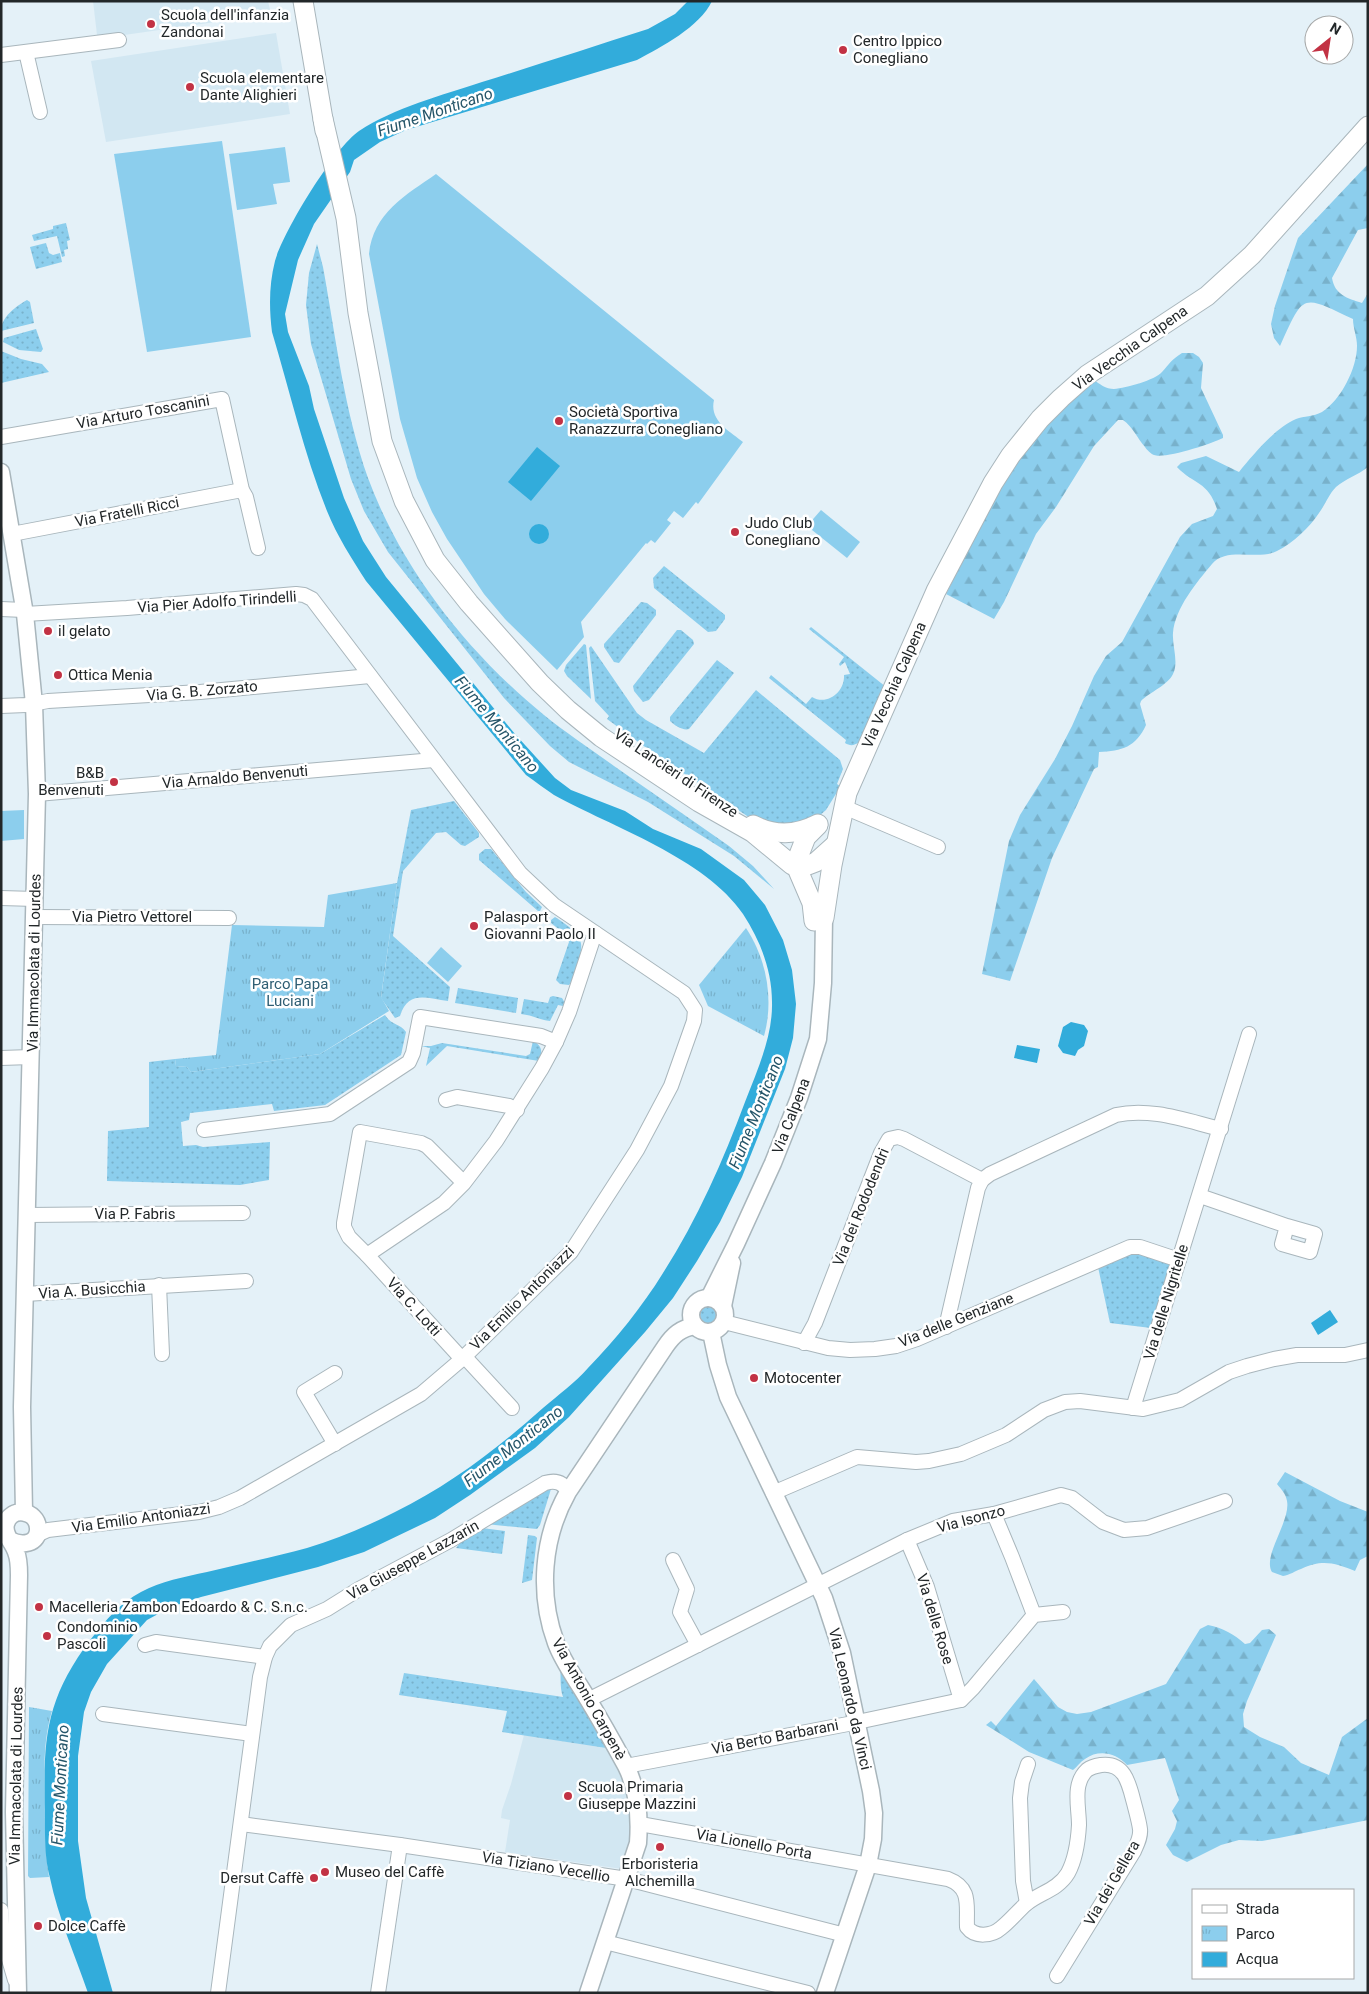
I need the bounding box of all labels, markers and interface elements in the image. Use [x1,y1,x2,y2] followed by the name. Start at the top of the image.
[161,6,289,41] place label: Scuola dell'infanzia Zandonai
[1304,15,1354,65] north arrow
[145,18,157,30] marker: Scuola dell'infanzia Zandonai
[1327,19,1344,38] text: N
[853,32,942,67] place label: Centro Ippico Conegliano
[837,44,849,56] marker: Centro Ippico Conegliano
[200,69,324,104] place label: Scuola elementare Dante Alighieri
[184,81,196,93] marker: Scuola elementare Dante Alighieri
[375,83,495,141] water label: Fiume Monticano
[1069,302,1191,394] street label: Via Vecchia Calpena
[75,391,211,433] street label: Via Arturo Toscanini
[569,403,723,438] place label: Società Sportiva Ranazzurra Conegliano
[553,415,565,427] marker: Società Sportiva Ranazzurra Conegliano
[73,493,181,531] street label: Via Fratelli Ricci
[745,514,820,549] place label: Judo Club Conegliano
[729,526,741,538] marker: Judo Club Conegliano
[137,587,297,617] street label: Via Pier Adolfo Tirindelli
[858,619,930,751] street label: Via Vecchia Calpena
[58,622,111,640] place label: il gelato
[42,625,54,637] marker: il gelato
[68,666,153,684] place label: Ottica Menia
[52,669,64,681] marker: Ottica Menia
[451,672,543,776] water label: Fiume Monticano
[146,677,258,705] street label: Via G. B. Zorzato
[611,725,741,821] street label: Via Lancieri di Firenze
[161,762,309,792] street label: Via Arnaldo Benvenuti
[38,764,104,799] place label: B&B Benvenuti
[108,776,120,788] marker: B&B Benvenuti
[23,874,45,1052] street label: Via Immacolata di Lourdes
[72,908,192,926] street label: Via Pietro Vettorel
[484,908,596,943] place label: Palasport Giovanni Paolo II
[468,920,480,932] marker: Palasport Giovanni Paolo II
[252,975,328,1010] park label: Parco Papa Luciani
[725,1052,787,1171] water label: Fiume Monticano
[768,1076,814,1156] street label: Via Calpena
[829,1145,893,1269] street label: Via dei Rododendri
[95,1205,175,1223] street label: Via P. Fabris
[466,1242,578,1354] street label: Via Emilio Antoniazzi
[1140,1242,1192,1362] street label: Via delle Nigritelle
[383,1274,445,1340] street label: Via C. Lotti
[38,1277,146,1303] street label: Via A. Busicchia
[896,1289,1016,1351] street label: Via delle Genziane
[764,1369,841,1387] place label: Motocenter
[748,1372,760,1384] marker: Motocenter
[460,1401,566,1491] water label: Fiume Monticano
[70,1499,212,1537] street label: Via Emilio Antoniazzi
[935,1501,1007,1537] street label: Via Isonzo
[344,1516,482,1604] street label: Via Giuseppe Lazzarin
[913,1571,957,1667] street label: Via delle Rose
[49,1598,308,1616] place label: Macelleria Zambon Edoardo & C. S.n.c.
[33,1601,45,1613] marker: Macelleria Zambon Edoardo & C. S.n.c.
[57,1618,138,1653] place label: Condominio Pascoli
[825,1626,875,1772] street label: Via Leonardo da Vinci
[41,1630,53,1642] marker: Condominio Pascoli
[548,1635,630,1763] street label: Via Antonio Carpenè
[5,1687,27,1865] street label: Via Immacolata di Lourdes
[710,1716,840,1758] street label: Via Berto Barbarani
[47,1724,73,1846] water label: Fiume Monticano
[578,1778,696,1813] place label: Scuola Primaria Giuseppe Mazzini
[562,1790,574,1802] marker: Scuola Primaria Giuseppe Mazzini
[695,1825,813,1863] street label: Via Lionello Porta
[1080,1837,1144,1929] street label: Via dei Gellera
[654,1841,666,1853] marker: Erboristeria Alchemilla
[481,1848,611,1886] street label: Via Tiziano Vecellio
[622,1855,698,1890] place label: Erboristeria Alchemilla
[335,1863,444,1881] place label: Museo del Caffè
[319,1866,331,1878] marker: Museo del Caffè
[220,1869,304,1887] place label: Dersut Caffè
[308,1872,320,1884] marker: Dersut Caffè
[1192,1889,1354,1979] legend
[1236,1900,1279,1918] text: Strada
[48,1917,126,1935] place label: Dolce Caffè
[32,1920,44,1932] marker: Dolce Caffè
[1236,1925,1275,1943] text: Parco
[1236,1950,1279,1968] text: Acqua

